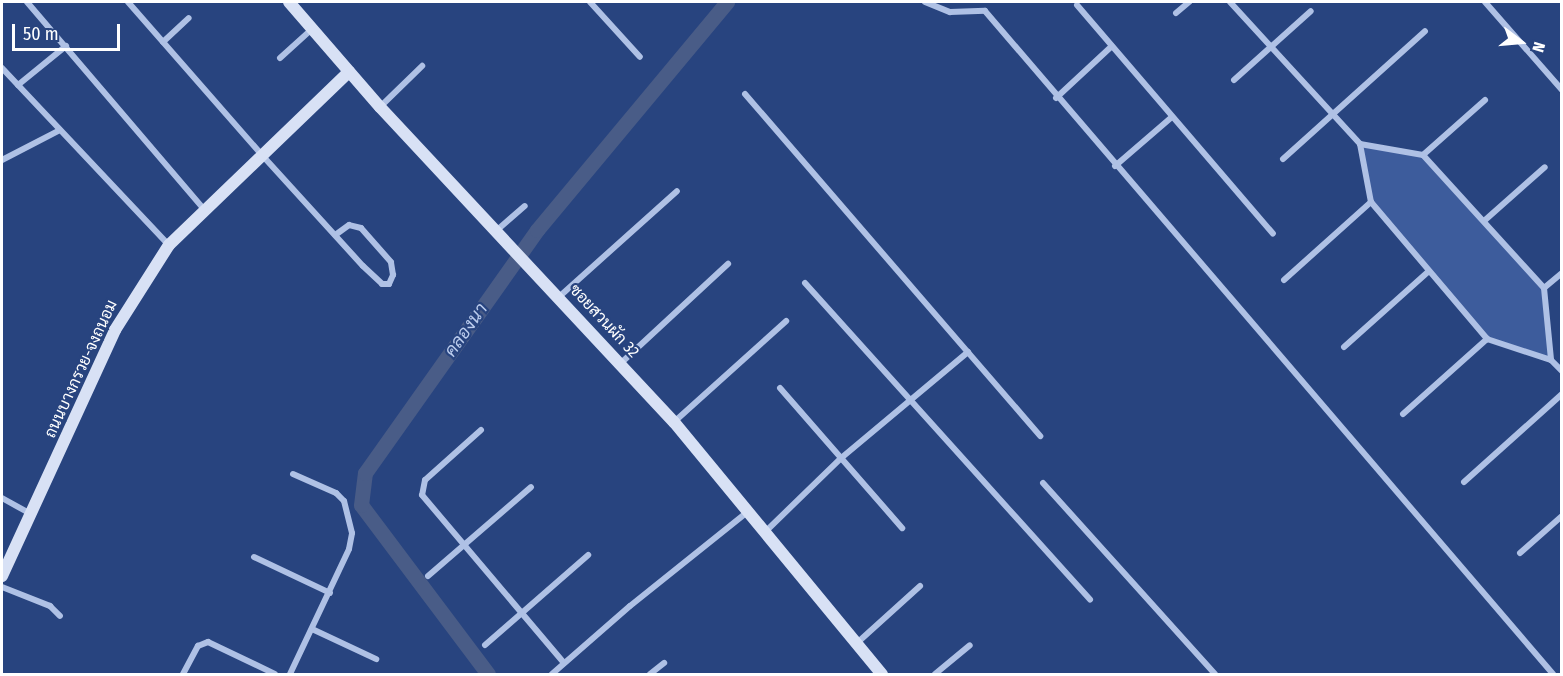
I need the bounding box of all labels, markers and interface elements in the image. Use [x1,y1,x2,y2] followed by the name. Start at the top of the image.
[15,12,123,50] scale bar
[1491,12,1551,72] north arrow
[23,23,59,45] text: 50 m
[1528,40,1549,54] text: N
[565,280,643,362] street label: ซอยสวนผัก 32
[41,297,121,441] street label: ถนนบางกรวย-จงถนอม
[440,299,492,361] water label: คลองนา

